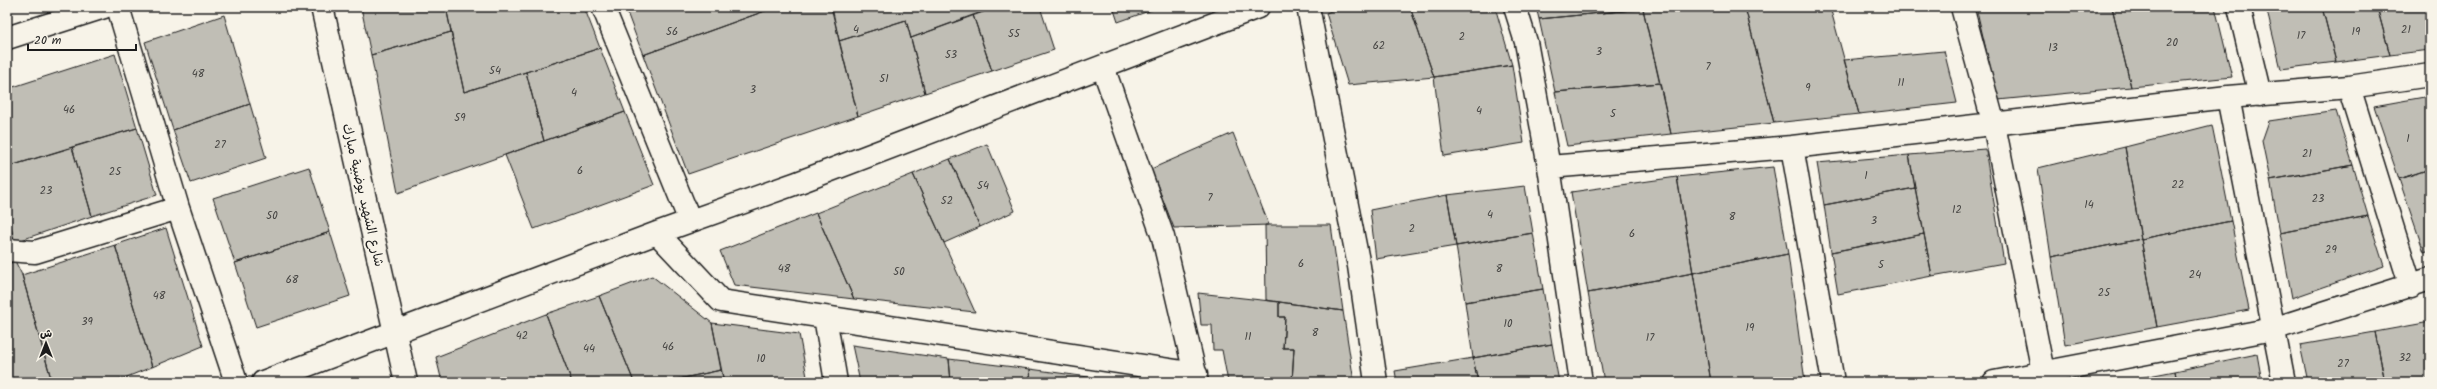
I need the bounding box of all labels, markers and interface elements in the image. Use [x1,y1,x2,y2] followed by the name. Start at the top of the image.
[853,21,859,39] house number: 4
[2401,21,2411,39] house number: 21
[666,23,678,41] house number: 56
[2352,23,2361,41] house number: 19
[1008,25,1021,43] house number: 55
[28,26,136,52] scale bar
[2297,27,2306,45] house number: 17
[1459,28,1465,46] house number: 2
[34,31,62,50] text: 20 m
[2166,34,2178,52] house number: 20
[1373,37,1385,55] house number: 62
[2048,39,2058,57] house number: 13
[1596,43,1602,61] house number: 3
[945,46,957,64] house number: 53
[1705,58,1711,76] house number: 7
[489,62,501,80] house number: 54
[192,65,205,83] house number: 48
[879,70,889,88] house number: 51
[1898,74,1904,92] house number: 11
[1805,79,1811,97] house number: 9
[750,81,756,99] house number: 3
[571,84,577,102] house number: 4
[63,101,75,119] house number: 46
[1476,102,1482,120] house number: 4
[1610,105,1617,123] house number: 5
[454,109,466,127] house number: 59
[336,122,389,269] street label: شارع الشهيد بوضبية مبارك
[2406,130,2410,148] house number: 1
[214,136,227,154] house number: 27
[2302,145,2312,163] house number: 21
[577,162,583,180] house number: 6
[109,163,122,181] house number: 25
[1864,167,1868,185] house number: 1
[2172,176,2184,194] house number: 22
[977,177,989,195] house number: 54
[40,182,52,200] house number: 23
[1207,189,1213,207] house number: 7
[2312,190,2324,208] house number: 23
[941,192,953,210] house number: 52
[2084,196,2094,214] house number: 14
[1952,201,1962,219] house number: 12
[1487,206,1493,224] house number: 4
[266,207,278,225] house number: 50
[1729,208,1736,226] house number: 8
[1871,212,1877,230] house number: 3
[1409,220,1415,238] house number: 2
[1629,225,1635,243] house number: 6
[2325,241,2338,259] house number: 29
[1298,255,1304,273] house number: 6
[1878,256,1885,274] house number: 5
[778,260,791,278] house number: 48
[1496,260,1503,278] house number: 8
[893,263,905,281] house number: 50
[2189,266,2201,284] house number: 24
[286,271,299,289] house number: 68
[2098,284,2111,302] house number: 25
[153,287,166,305] house number: 48
[81,313,93,331] house number: 39
[1504,315,1513,333] house number: 10
[1746,319,1755,337] house number: 19
[26,323,66,363] north arrow
[1312,324,1319,342] house number: 8
[40,325,52,343] text: ش
[516,327,528,345] house number: 42
[1245,328,1251,346] house number: 11
[1646,329,1655,347] house number: 17
[662,338,674,356] house number: 46
[583,340,595,358] house number: 44
[2399,349,2411,367] house number: 32
[757,350,766,368] house number: 10
[2337,355,2350,373] house number: 27

